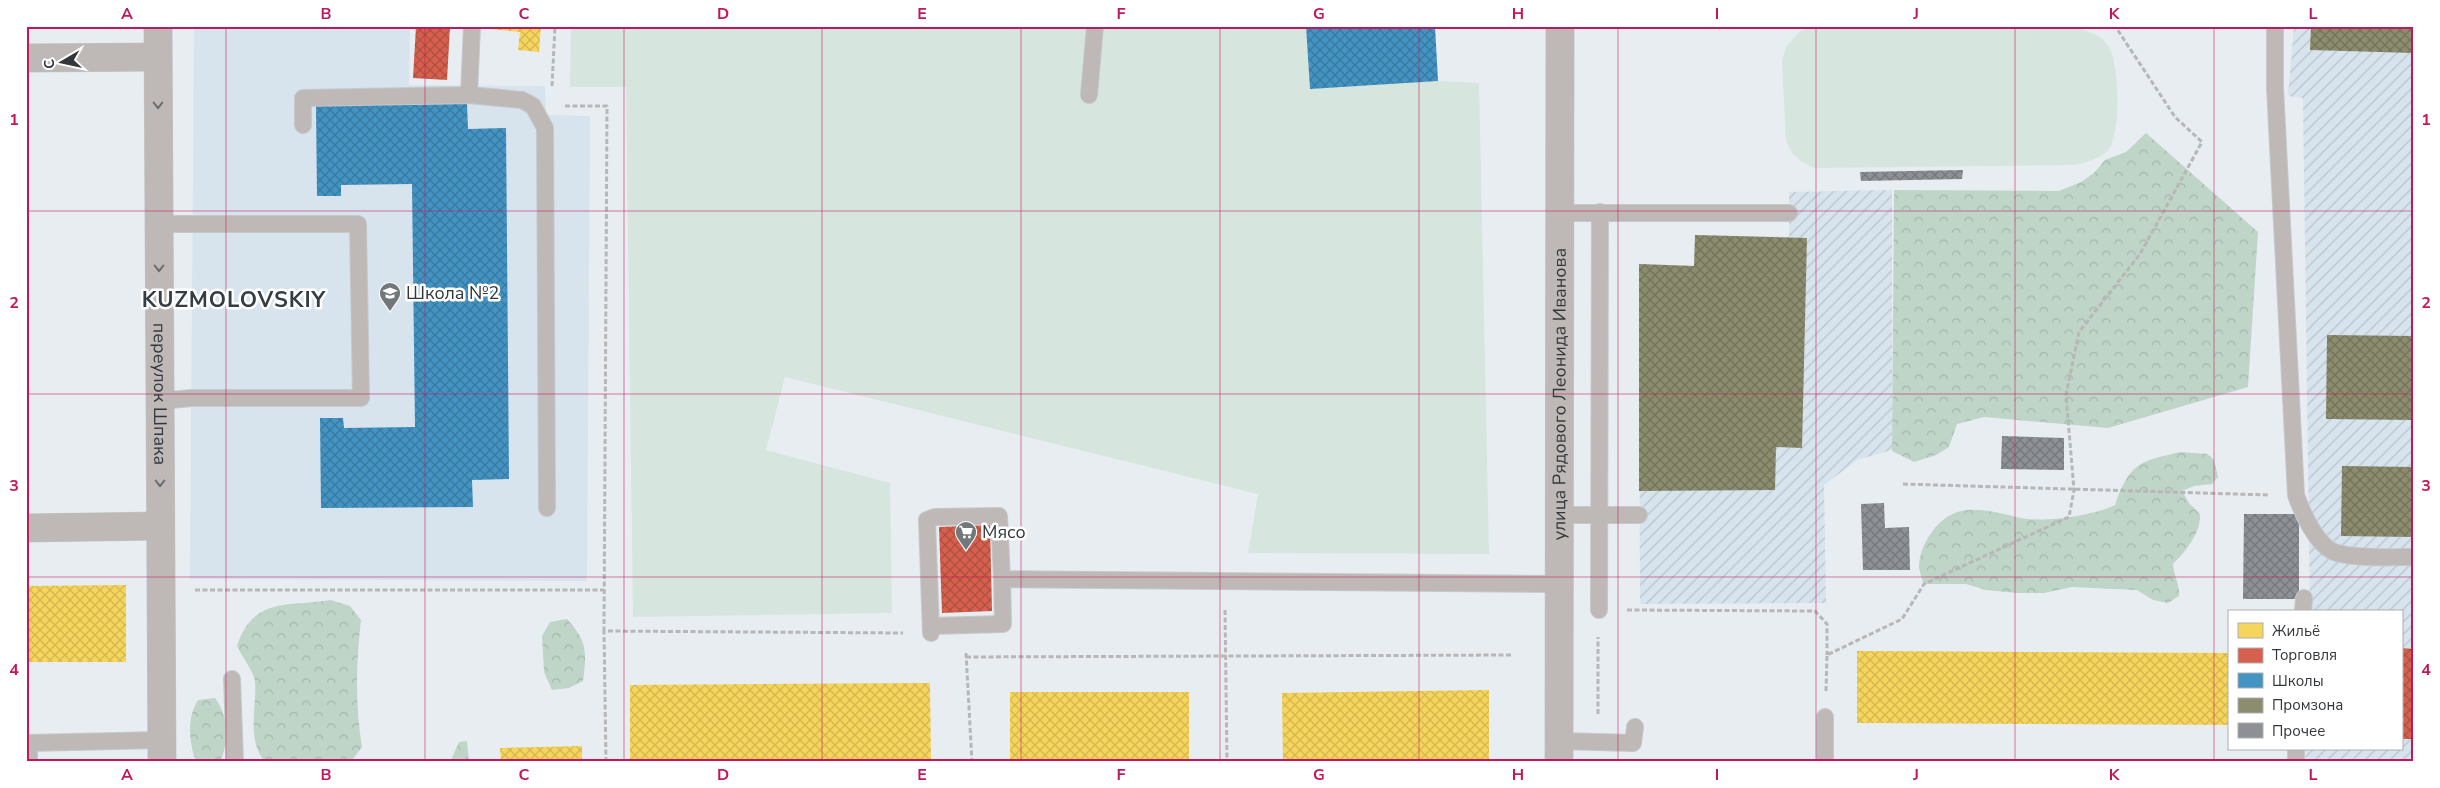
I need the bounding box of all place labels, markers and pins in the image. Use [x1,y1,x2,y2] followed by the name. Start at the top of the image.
[378,281,402,312] school or university icon: Школа №2
[406,281,499,305] place label: Школа №2
[954,520,978,551] supermarket icon: Мясо
[982,520,1026,544] place label: Мясо

